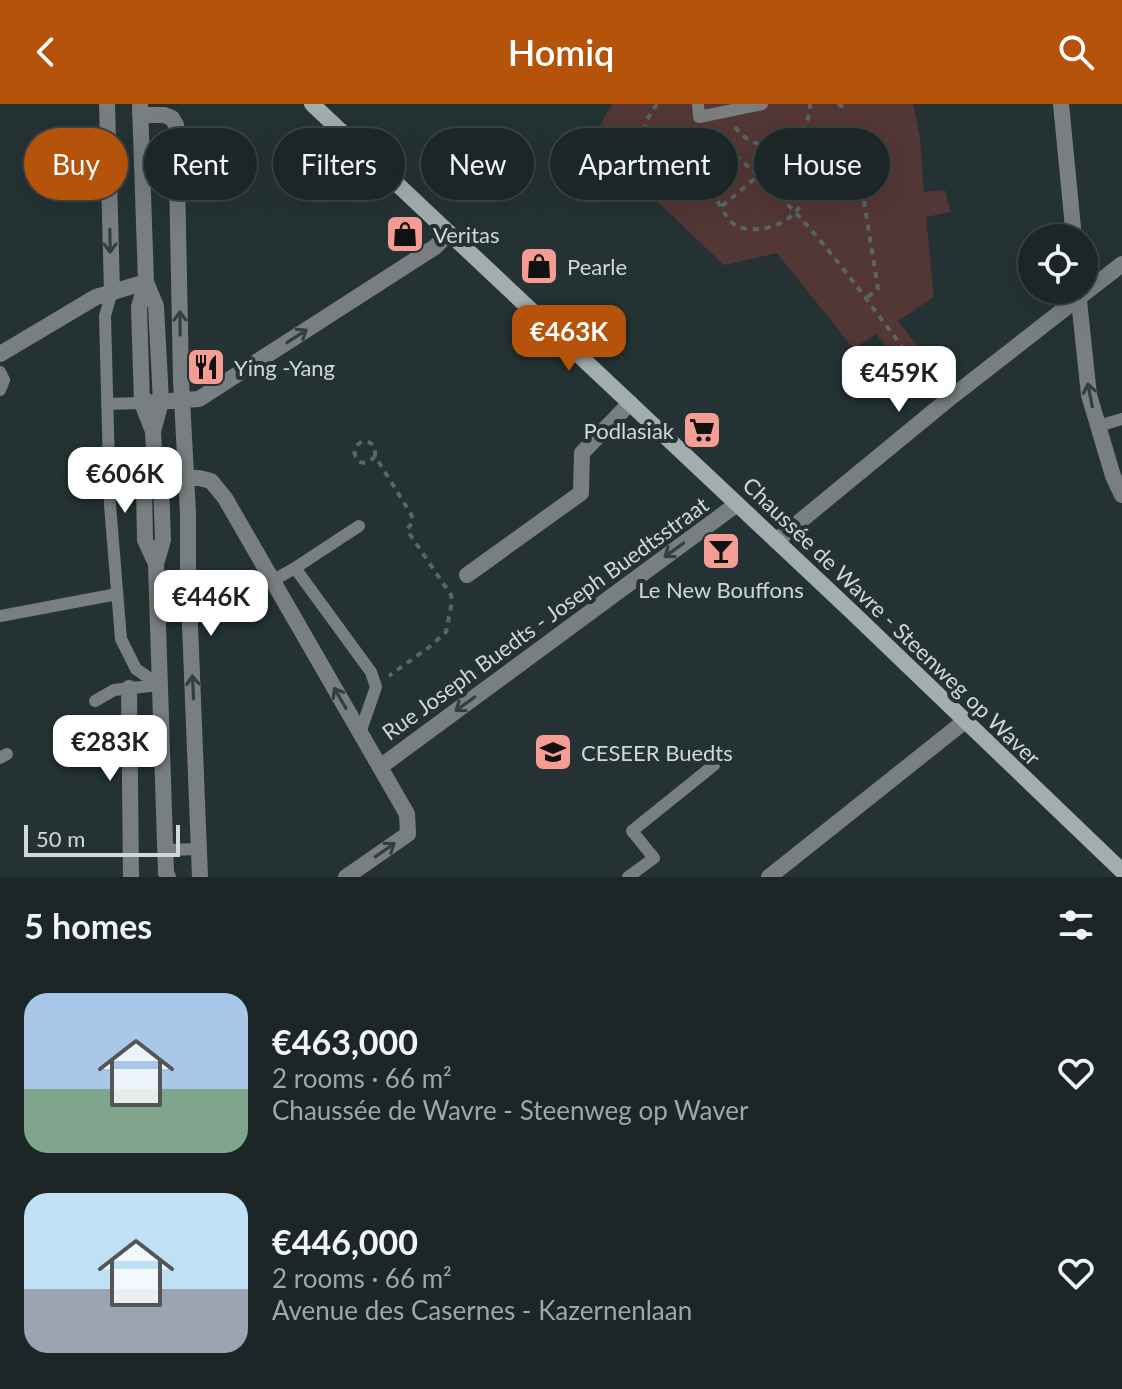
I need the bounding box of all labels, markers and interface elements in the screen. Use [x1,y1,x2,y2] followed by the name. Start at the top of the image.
[24,30,68,74] icon: back
[508,30,614,74] text: Homiq
[1054,30,1098,74] icon: search
[24,128,128,200] chip: Buy
[144,128,257,200] chip: Rent
[273,128,405,200] chip: Filters
[421,128,534,200] chip: New
[550,128,738,200] chip: Apartment
[754,128,890,200] chip: House
[384,213,426,255] shop icon: Veritas
[433,221,500,248] place label: Veritas
[1018,224,1098,304] map controls
[1018,224,1098,304] button: locate
[103,227,118,254] one-way arrow
[518,245,560,287] shop icon: Pearle
[567,253,627,280] place label: Pearle
[513,305,625,373] pin: €463K
[172,310,188,337] one-way arrow
[530,315,608,347] text: €463K
[286,327,308,344] one-way arrow
[185,346,227,388] restaurant icon: Ying -Yang
[843,346,955,414] pin: €459K
[234,354,335,381] place label: Ying -Yang
[860,356,938,388] text: €459K
[1081,382,1096,408] one-way arrow
[681,409,723,451] supermarket icon: Podlasiak
[584,417,675,444] place label: Podlasiak
[69,447,181,515] pin: €606K
[86,457,164,489] text: €606K
[738,471,1046,771] street label: Chaussée de Wavre - Steenweg op Waver
[377,490,713,745] street label: Rue Joseph Buedts - Joseph Buedtsstraat
[700,530,742,572] bar icon: Le New Bouffons
[664,542,686,559] one-way arrow
[155,570,267,638] pin: €446K
[638,576,804,603] place label: Le New Bouffons
[172,580,250,612] text: €446K
[186,674,201,701] one-way arrow
[332,687,348,710] one-way arrow
[455,696,476,713] one-way arrow
[54,715,166,783] pin: €283K
[71,725,149,757] text: €283K
[532,731,574,773] school or university icon: CESEER Buedts
[581,739,733,766] place label: CESEER Buedts
[24,821,180,857] scale bar
[36,825,85,852] text: 50 m
[374,842,396,858] one-way arrow
[1054,903,1098,947] icon: filters
[24,905,152,946] text: 5 homes
[272,1021,418,1062] text: €463,000
[88,1025,184,1121] icon: home
[1054,1051,1098,1095] icon: heart
[272,1062,452,1094] text: 2 rooms · 66 m²
[272,1094,748,1126] text: Chaussée de Wavre - Steenweg op Waver
[272,1221,418,1262] text: €446,000
[88,1225,184,1321] icon: home
[1054,1251,1098,1295] icon: heart
[272,1262,452,1294] text: 2 rooms · 66 m²
[272,1294,692,1326] text: Avenue des Casernes - Kazernenlaan

